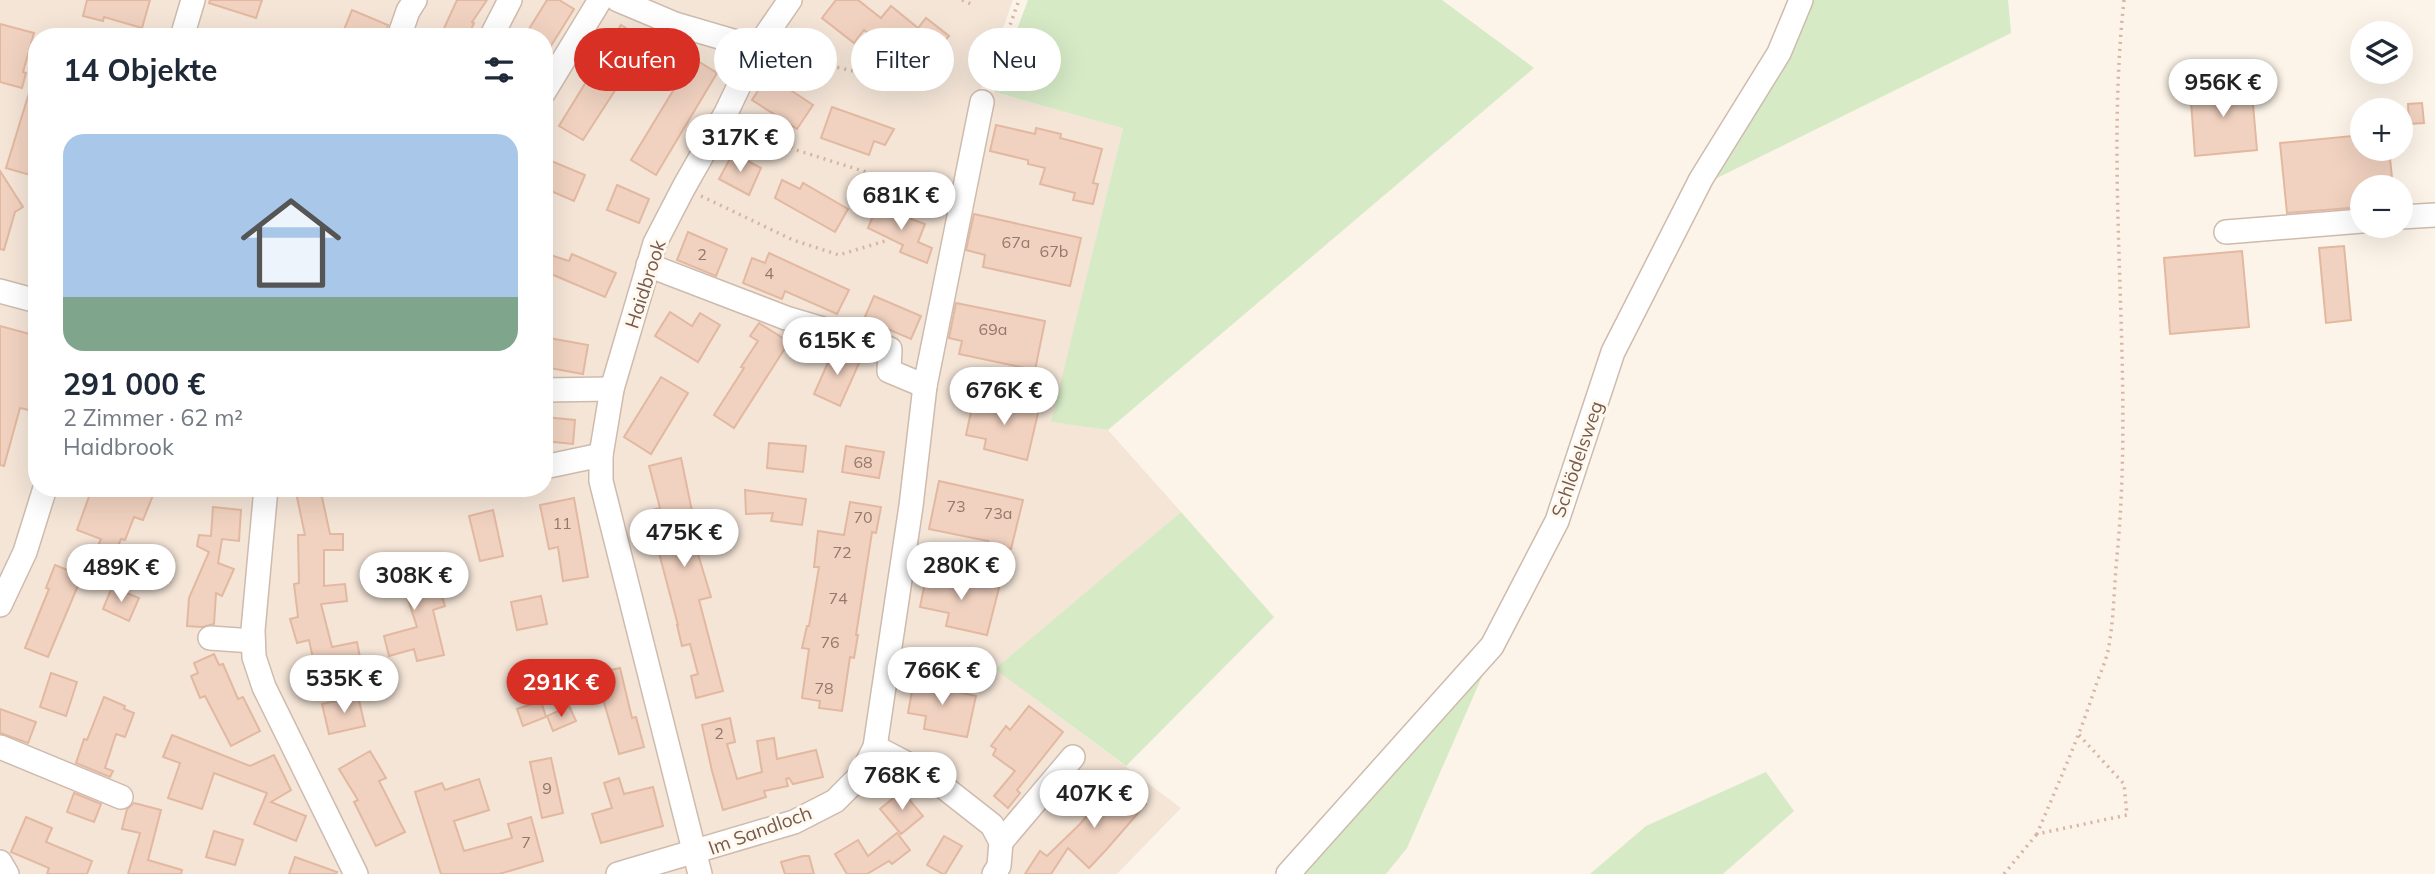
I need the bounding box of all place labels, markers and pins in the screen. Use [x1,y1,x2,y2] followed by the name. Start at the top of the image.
[2166,60,2280,119] pin: 956K €
[683,114,797,174] pin: 317K €
[844,173,958,232] pin: 681K €
[780,318,894,377] pin: 615K €
[947,368,1061,427] pin: 676K €
[627,510,741,569] pin: 475K €
[904,542,1018,602] pin: 280K €
[64,544,178,604] pin: 489K €
[357,552,471,612] pin: 308K €
[885,648,999,707] pin: 766K €
[287,656,401,715] pin: 535K €
[504,660,618,719] pin: 291K €
[845,752,959,812] pin: 768K €
[1037,770,1151,830] pin: 407K €

